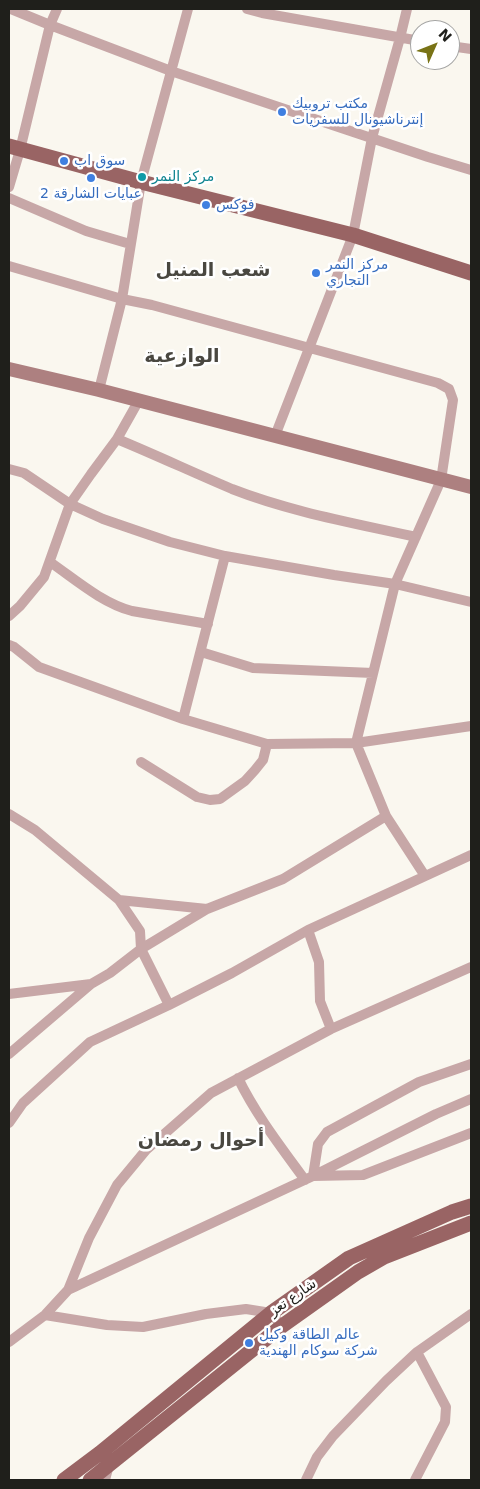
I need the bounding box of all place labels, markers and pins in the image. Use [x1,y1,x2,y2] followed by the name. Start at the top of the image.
[292,96,423,128] place label: مكتب تروبيك إنترناشيونال للسفريات
[276,106,288,118] marker: مكتب تروبيك إنترناشيونال للسفريات
[74,153,125,169] place label: سوق اب
[58,155,70,167] marker: سوق اب
[152,169,214,185] place label: مركز النمر
[136,171,148,183] marker: مركز النمر
[85,172,97,184] marker: عبايات الشارقة 2
[40,186,142,202] place label: عبايات الشارقة 2
[216,197,254,213] place label: فوكس
[200,199,212,211] marker: فوكس
[326,257,388,290] place label: مركز النمر التجاري
[310,267,322,279] marker: مركز النمر التجاري
[259,1327,378,1360] place label: عالم الطاقة وكيل شركة سوكام الهندية
[243,1337,255,1349] marker: عالم الطاقة وكيل شركة سوكام الهندية

